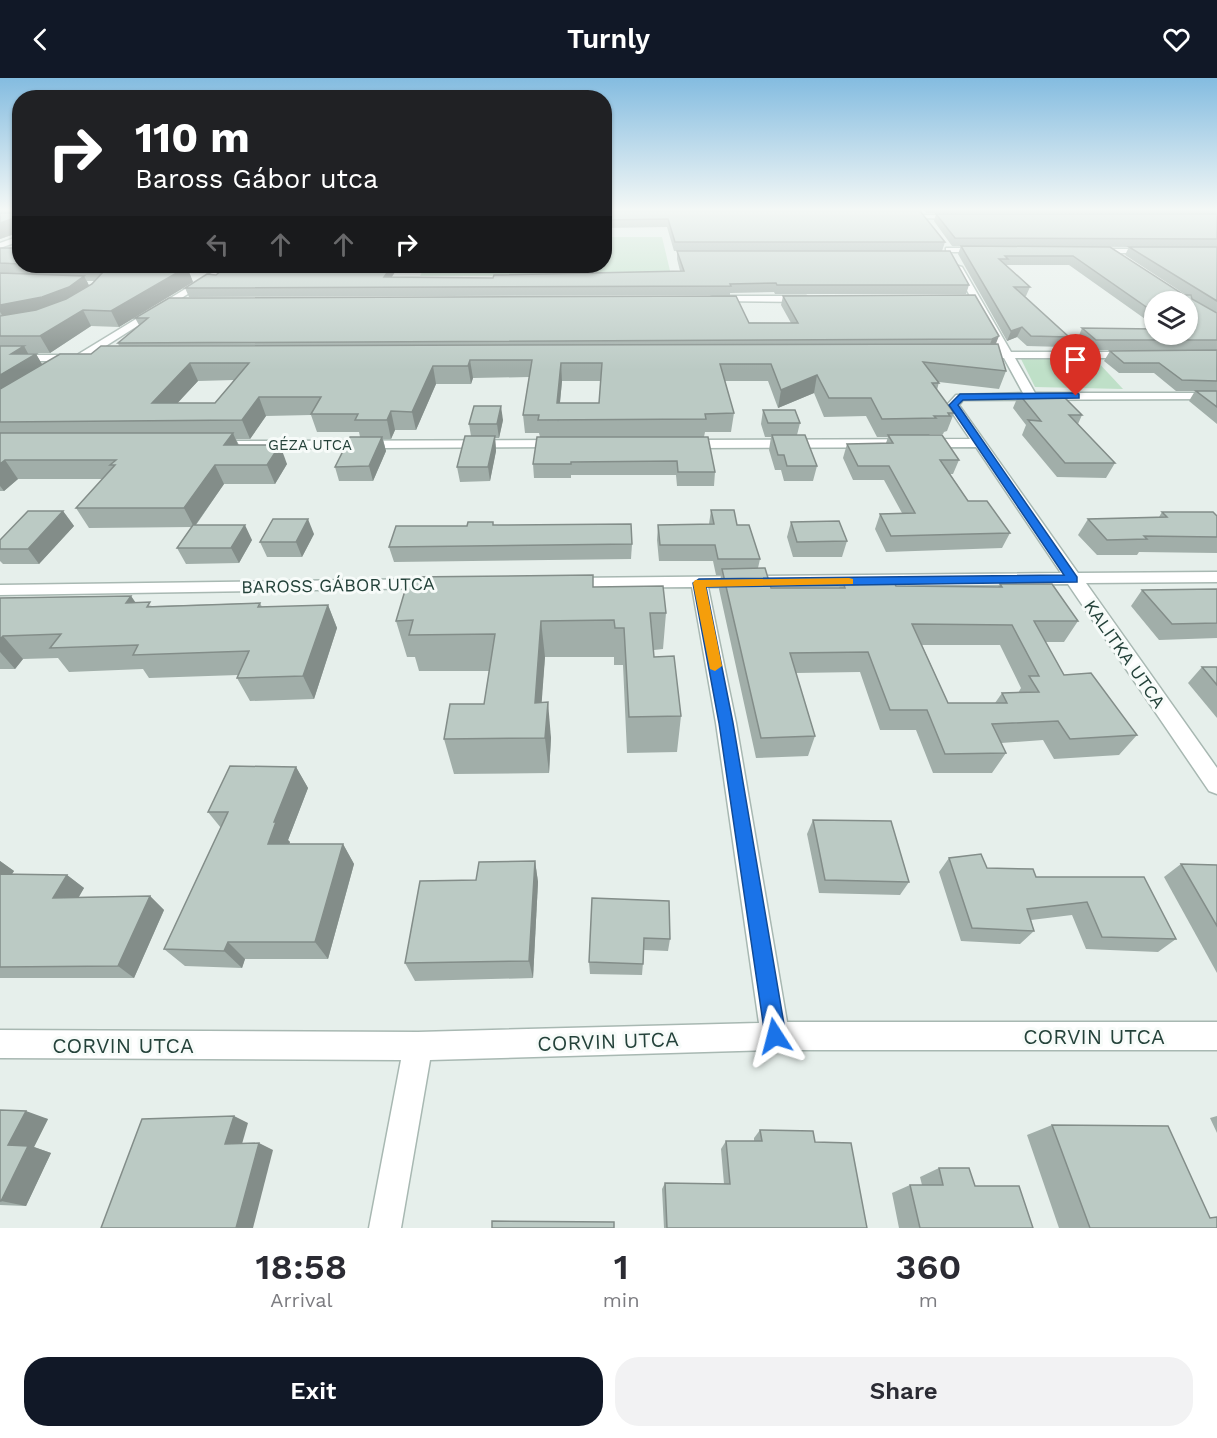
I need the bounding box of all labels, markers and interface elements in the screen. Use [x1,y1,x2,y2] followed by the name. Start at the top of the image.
[24,23,57,56] icon: back
[567,23,650,55] text: Turnly
[1160,23,1193,56] icon: heart
[135,113,250,162] text: 110 m
[36,114,114,192] icon: right
[135,163,378,195] text: Baross Gábor utca
[201,228,234,261] icon: left
[264,228,297,261] icon: ahead
[327,228,360,261] icon: ahead
[390,228,423,261] icon: right
[1144,291,1198,345] map controls
[1144,291,1198,345] button: layers
[1050,334,1101,396] pin
[1059,343,1092,376] icon: arrive
[268,436,352,454] street label: GÉZA UTCA
[241,573,435,597] street label: BAROSS GÁBOR UTCA
[1080,596,1170,712] street label: KALITKA UTCA
[743,1004,807,1068] position arrow
[1023,1024,1165,1049] street label: CORVIN UTCA
[537,1026,679,1056] street label: CORVIN UTCA
[52,1033,194,1058] street label: CORVIN UTCA
[256,1246,347,1288] text: 18:58
[614,1246,629,1288] text: 1
[895,1246,961,1288] text: 360
[270,1288,333,1312] text: Arrival
[603,1288,640,1312] text: min
[919,1288,938,1312] text: m
[24,1357,603,1426] button: Exit
[615,1357,1193,1426] button: Share

